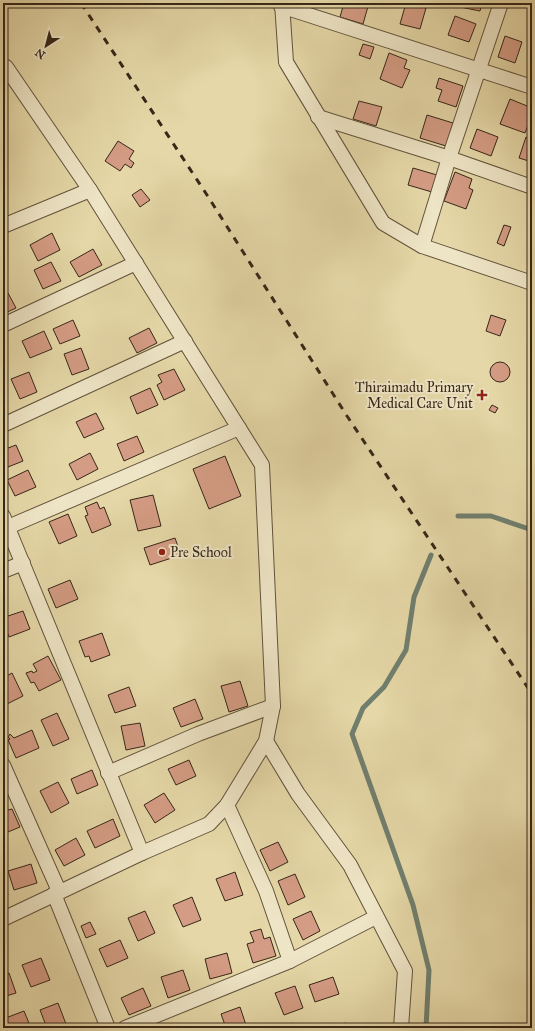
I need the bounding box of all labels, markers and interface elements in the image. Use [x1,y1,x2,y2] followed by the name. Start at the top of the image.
[26,26,66,66] north arrow
[32,45,48,62] text: N
[355,379,473,412] place label: Thiraimadu Primary Medical Care Unit
[476,389,488,401] marker: Thiraimadu Primary Medical Care Unit
[170,544,232,561] place label: Pre School
[157,547,167,557] marker: Pre School

